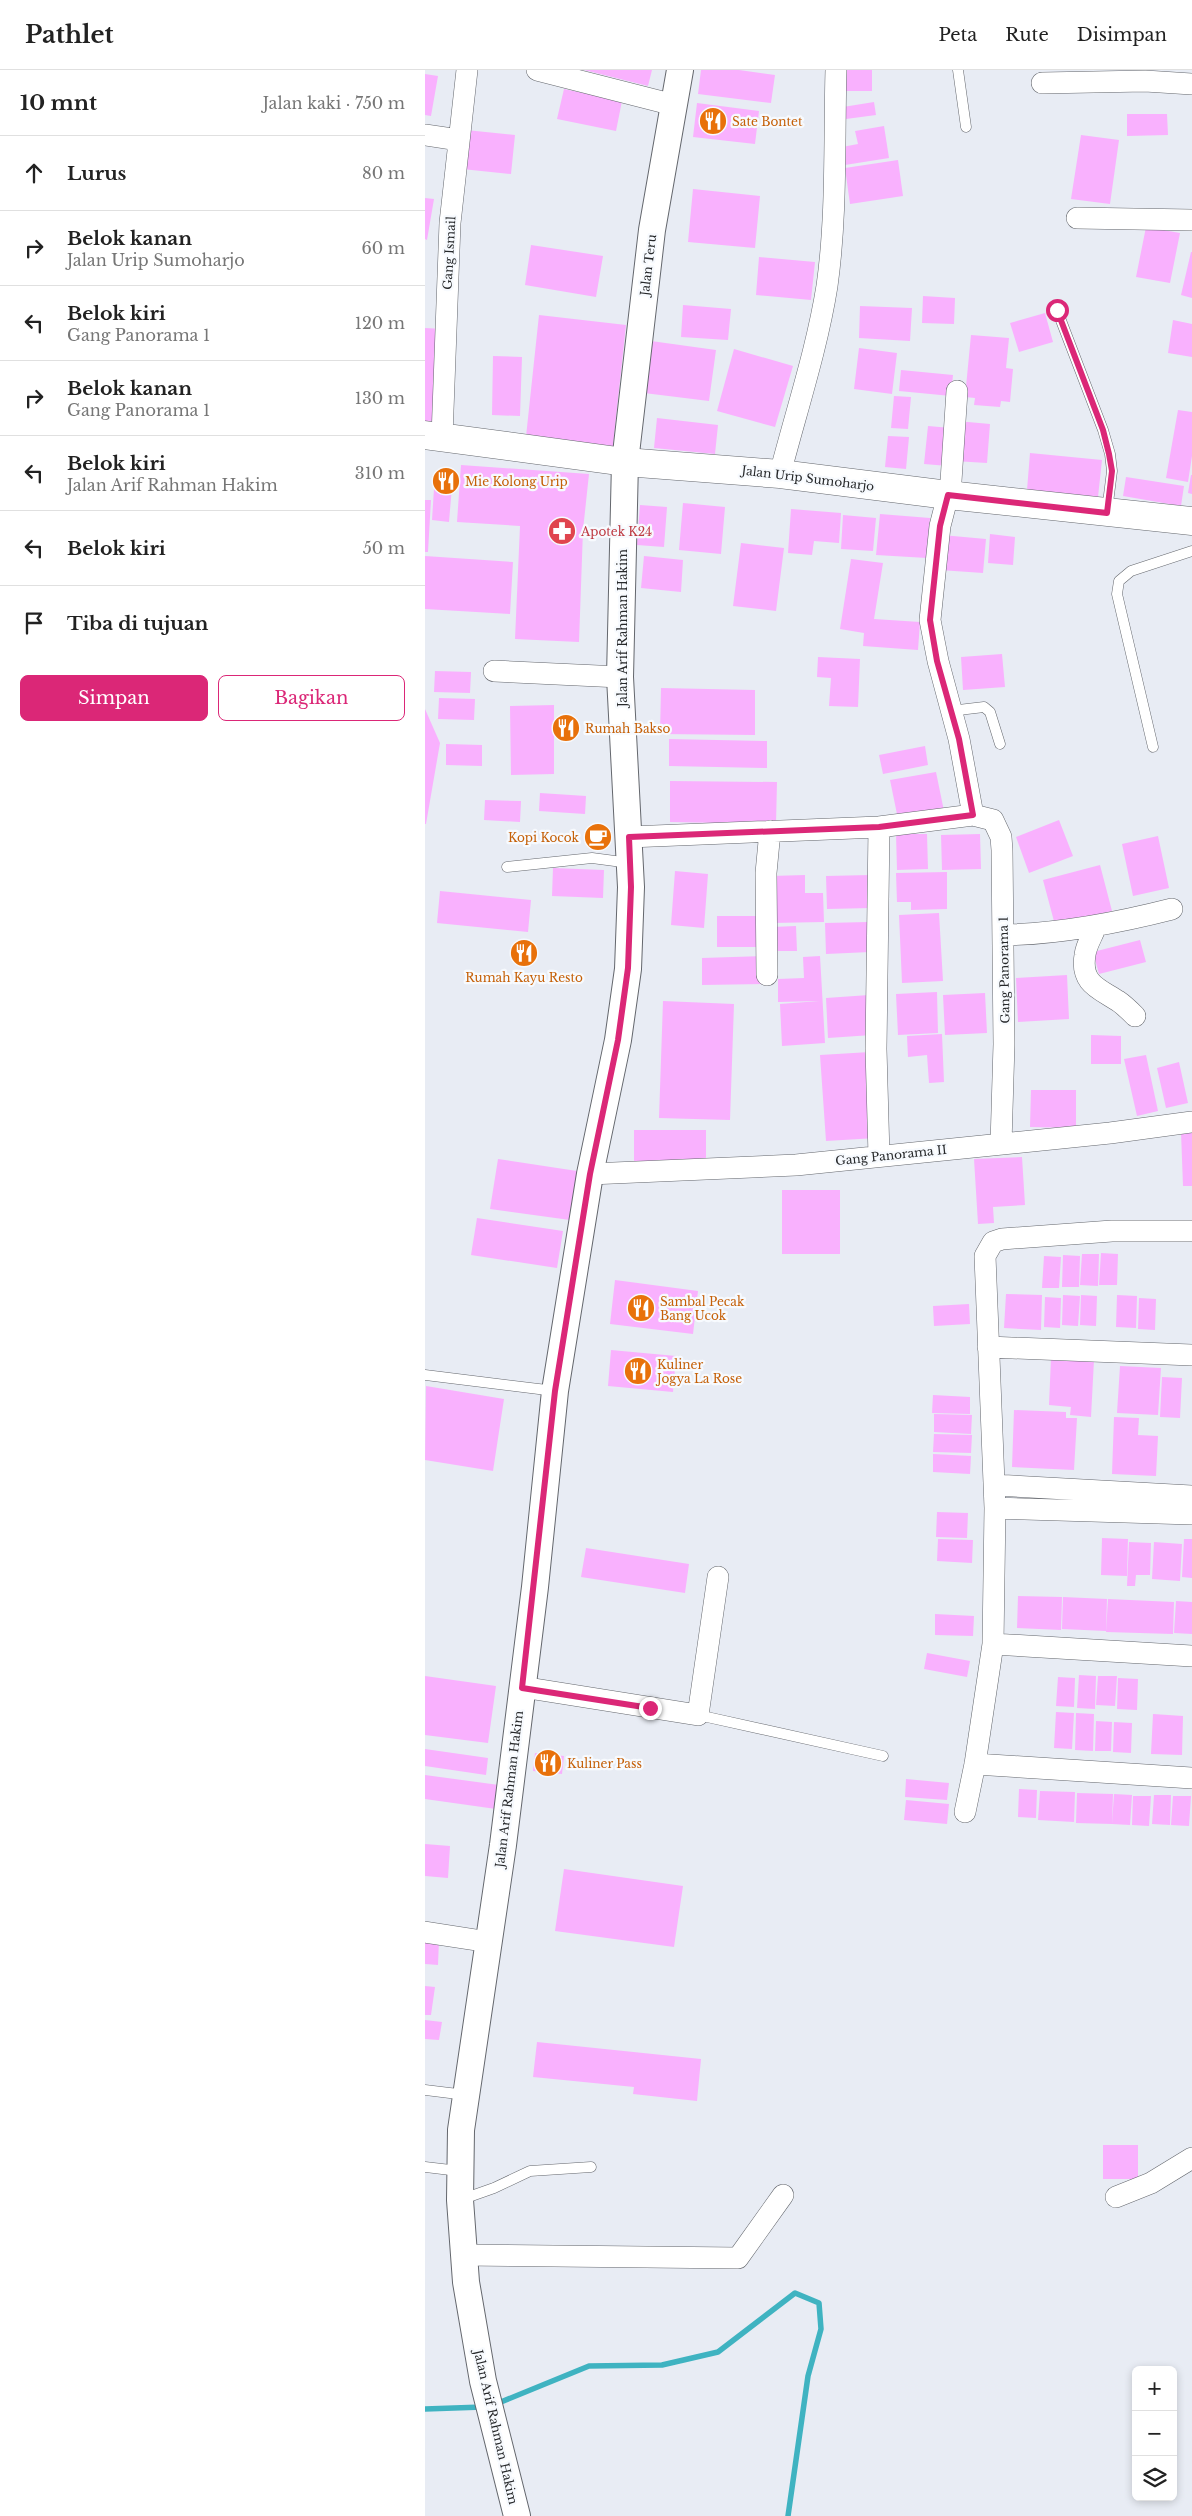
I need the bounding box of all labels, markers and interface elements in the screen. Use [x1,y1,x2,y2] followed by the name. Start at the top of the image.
[25,20,114,49] text: Pathlet
[938,24,977,46] text: Peta
[1005,24,1049,46] text: Rute
[1077,24,1167,46] text: Disimpan
[20,90,97,116] text: 10 mnt
[263,93,405,113] text: Jalan kaki · 750 m
[698,106,728,136] restaurant icon: Sate Bontet
[732,114,803,129] place label: Sate Bontet
[20,159,48,187] icon: ahead
[67,162,126,185] text: Lurus
[362,163,405,183] text: 80 m
[440,216,458,290] street label: Gang Ismail
[67,227,192,250] text: Belok kanan
[637,233,659,299] street label: Jalan Teru
[20,234,48,262] icon: right
[362,238,405,258] text: 60 m
[67,250,245,270] text: Jalan Urip Sumoharjo
[1046,299,1069,322] route start
[67,302,166,325] text: Belok kiri
[20,309,48,337] icon: left
[355,313,405,333] text: 120 m
[67,325,210,345] text: Gang Panorama 1
[67,377,192,400] text: Belok kanan
[20,384,48,412] icon: right
[355,388,405,408] text: 130 m
[67,400,210,420] text: Gang Panorama 1
[67,452,166,475] text: Belok kiri
[20,459,48,487] icon: left
[739,462,875,494] street label: Jalan Urip Sumoharjo
[355,463,405,483] text: 310 m
[431,466,461,496] restaurant icon: Mie Kolong Urip
[465,474,568,489] place label: Mie Kolong Urip
[67,475,278,495] text: Jalan Arif Rahman Hakim
[547,516,577,546] pharmacy icon: Apotek K24
[580,524,652,539] place label: Apotek K24
[20,534,48,562] icon: left
[67,537,166,560] text: Belok kiri
[363,538,405,558] text: 50 m
[615,549,630,709] street label: Jalan Arif Rahman Hakim
[20,609,48,637] icon: arrive
[67,612,208,635] text: Tiba di tujuan
[20,675,208,721] button: Simpan
[218,675,405,721] button: Bagikan
[551,713,581,743] restaurant icon: Rumah Bakso
[585,721,670,736] place label: Rumah Bakso
[583,822,613,852] cafe icon: Kopi Kocok
[508,830,580,845] place label: Kopi Kocok
[996,916,1012,1024] street label: Gang Panorama 1
[509,938,539,968] restaurant icon: Rumah Kayu Resto
[465,970,583,985] place label: Rumah Kayu Resto
[835,1142,947,1168] street label: Gang Panorama II
[626,1293,656,1323] restaurant icon: Sambal Pecak Bang Ucok
[660,1294,745,1323] place label: Sambal Pecak Bang Ucok
[623,1356,653,1386] restaurant icon: Kuliner Jogya La Rose
[655,1357,742,1386] place label: Kuliner Jogya La Rose
[639,1697,662,1720] route end
[492,1710,526,1870] street label: Jalan Arif Rahman Hakim
[533,1748,563,1778] restaurant icon: Kuliner Pass
[567,1756,642,1771] place label: Kuliner Pass
[470,2346,521,2506] street label: Jalan Arif Rahman Hakim
[1132,2366,1177,2501] map controls
[1132,2366,1177,2411] button: +
[1132,2411,1177,2456] button: −
[1132,2456,1177,2501] button: layers

